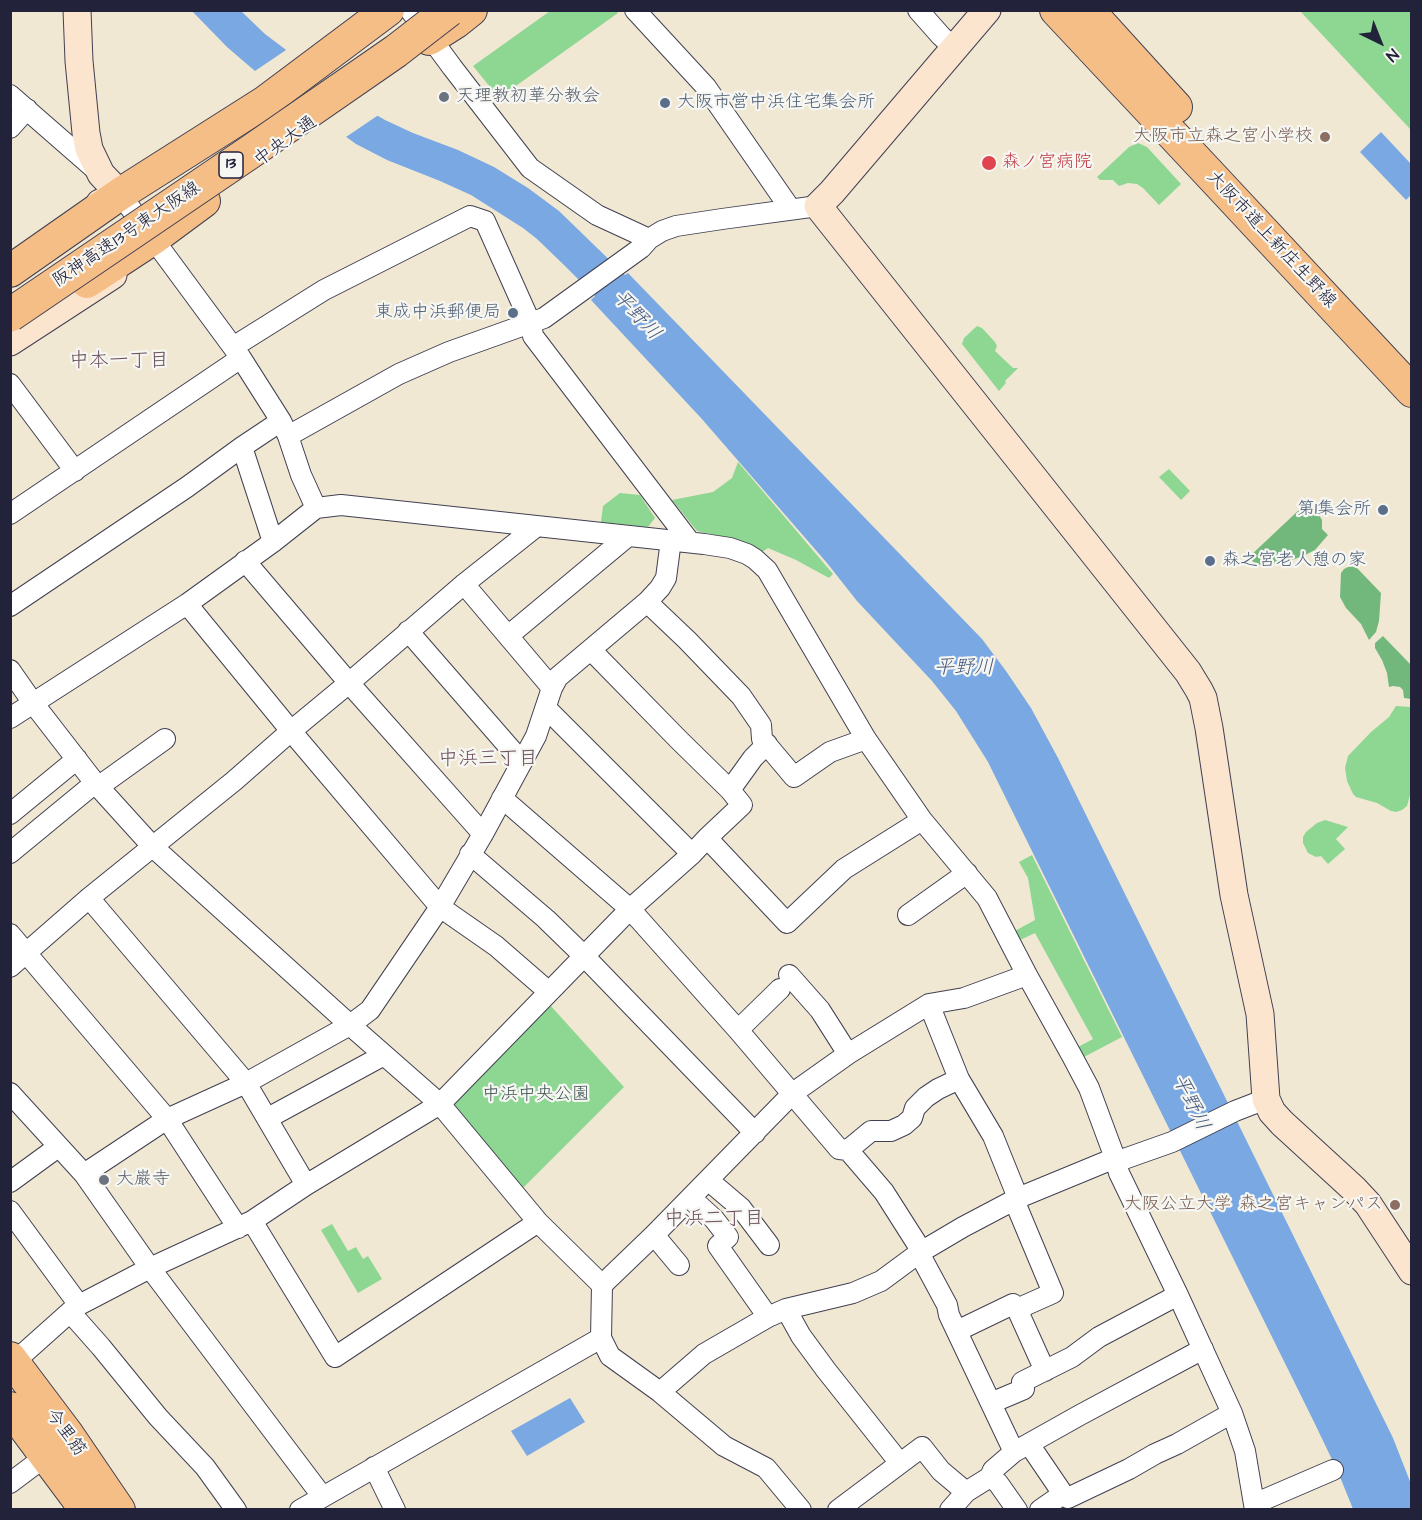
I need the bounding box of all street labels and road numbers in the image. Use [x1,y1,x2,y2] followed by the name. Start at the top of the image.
[251,112,321,172] street label: 中央大通
[219,152,243,178] road number: 13
[1202,167,1340,313] street label: 大阪市道上新庄生野線
[49,178,205,292] street label: 阪神高速13号東大阪線
[40,1405,90,1461] street label: 今里筋

